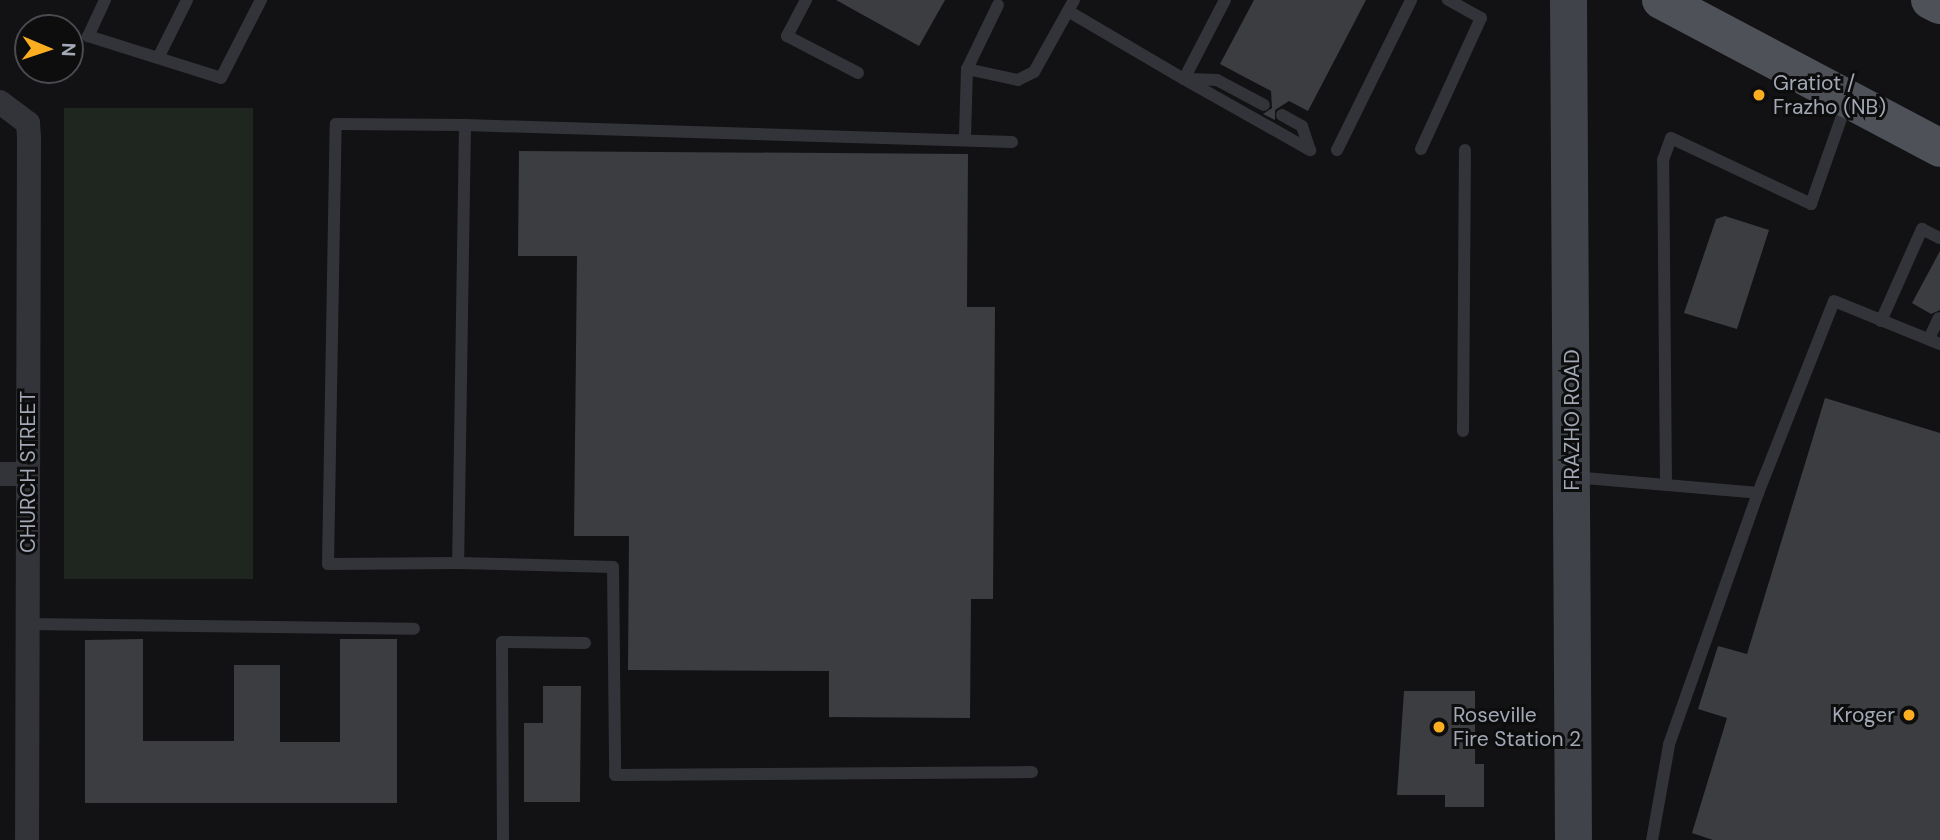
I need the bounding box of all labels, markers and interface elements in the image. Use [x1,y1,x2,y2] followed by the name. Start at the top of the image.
[14,14,84,84] north arrow
[56,42,81,57] text: N
[1773,70,1886,120] place label: Gratiot / Frazho (NB)
[1751,87,1767,103] marker: Gratiot / Frazho (NB)
[1559,349,1585,491] street label: FRAZHO ROAD
[15,391,41,553] street label: CHURCH STREET
[1453,702,1581,752] place label: Roseville Fire Station 2
[1832,702,1895,728] place label: Kroger
[1901,707,1917,723] marker: Kroger
[1431,719,1447,735] marker: Roseville Fire Station 2

